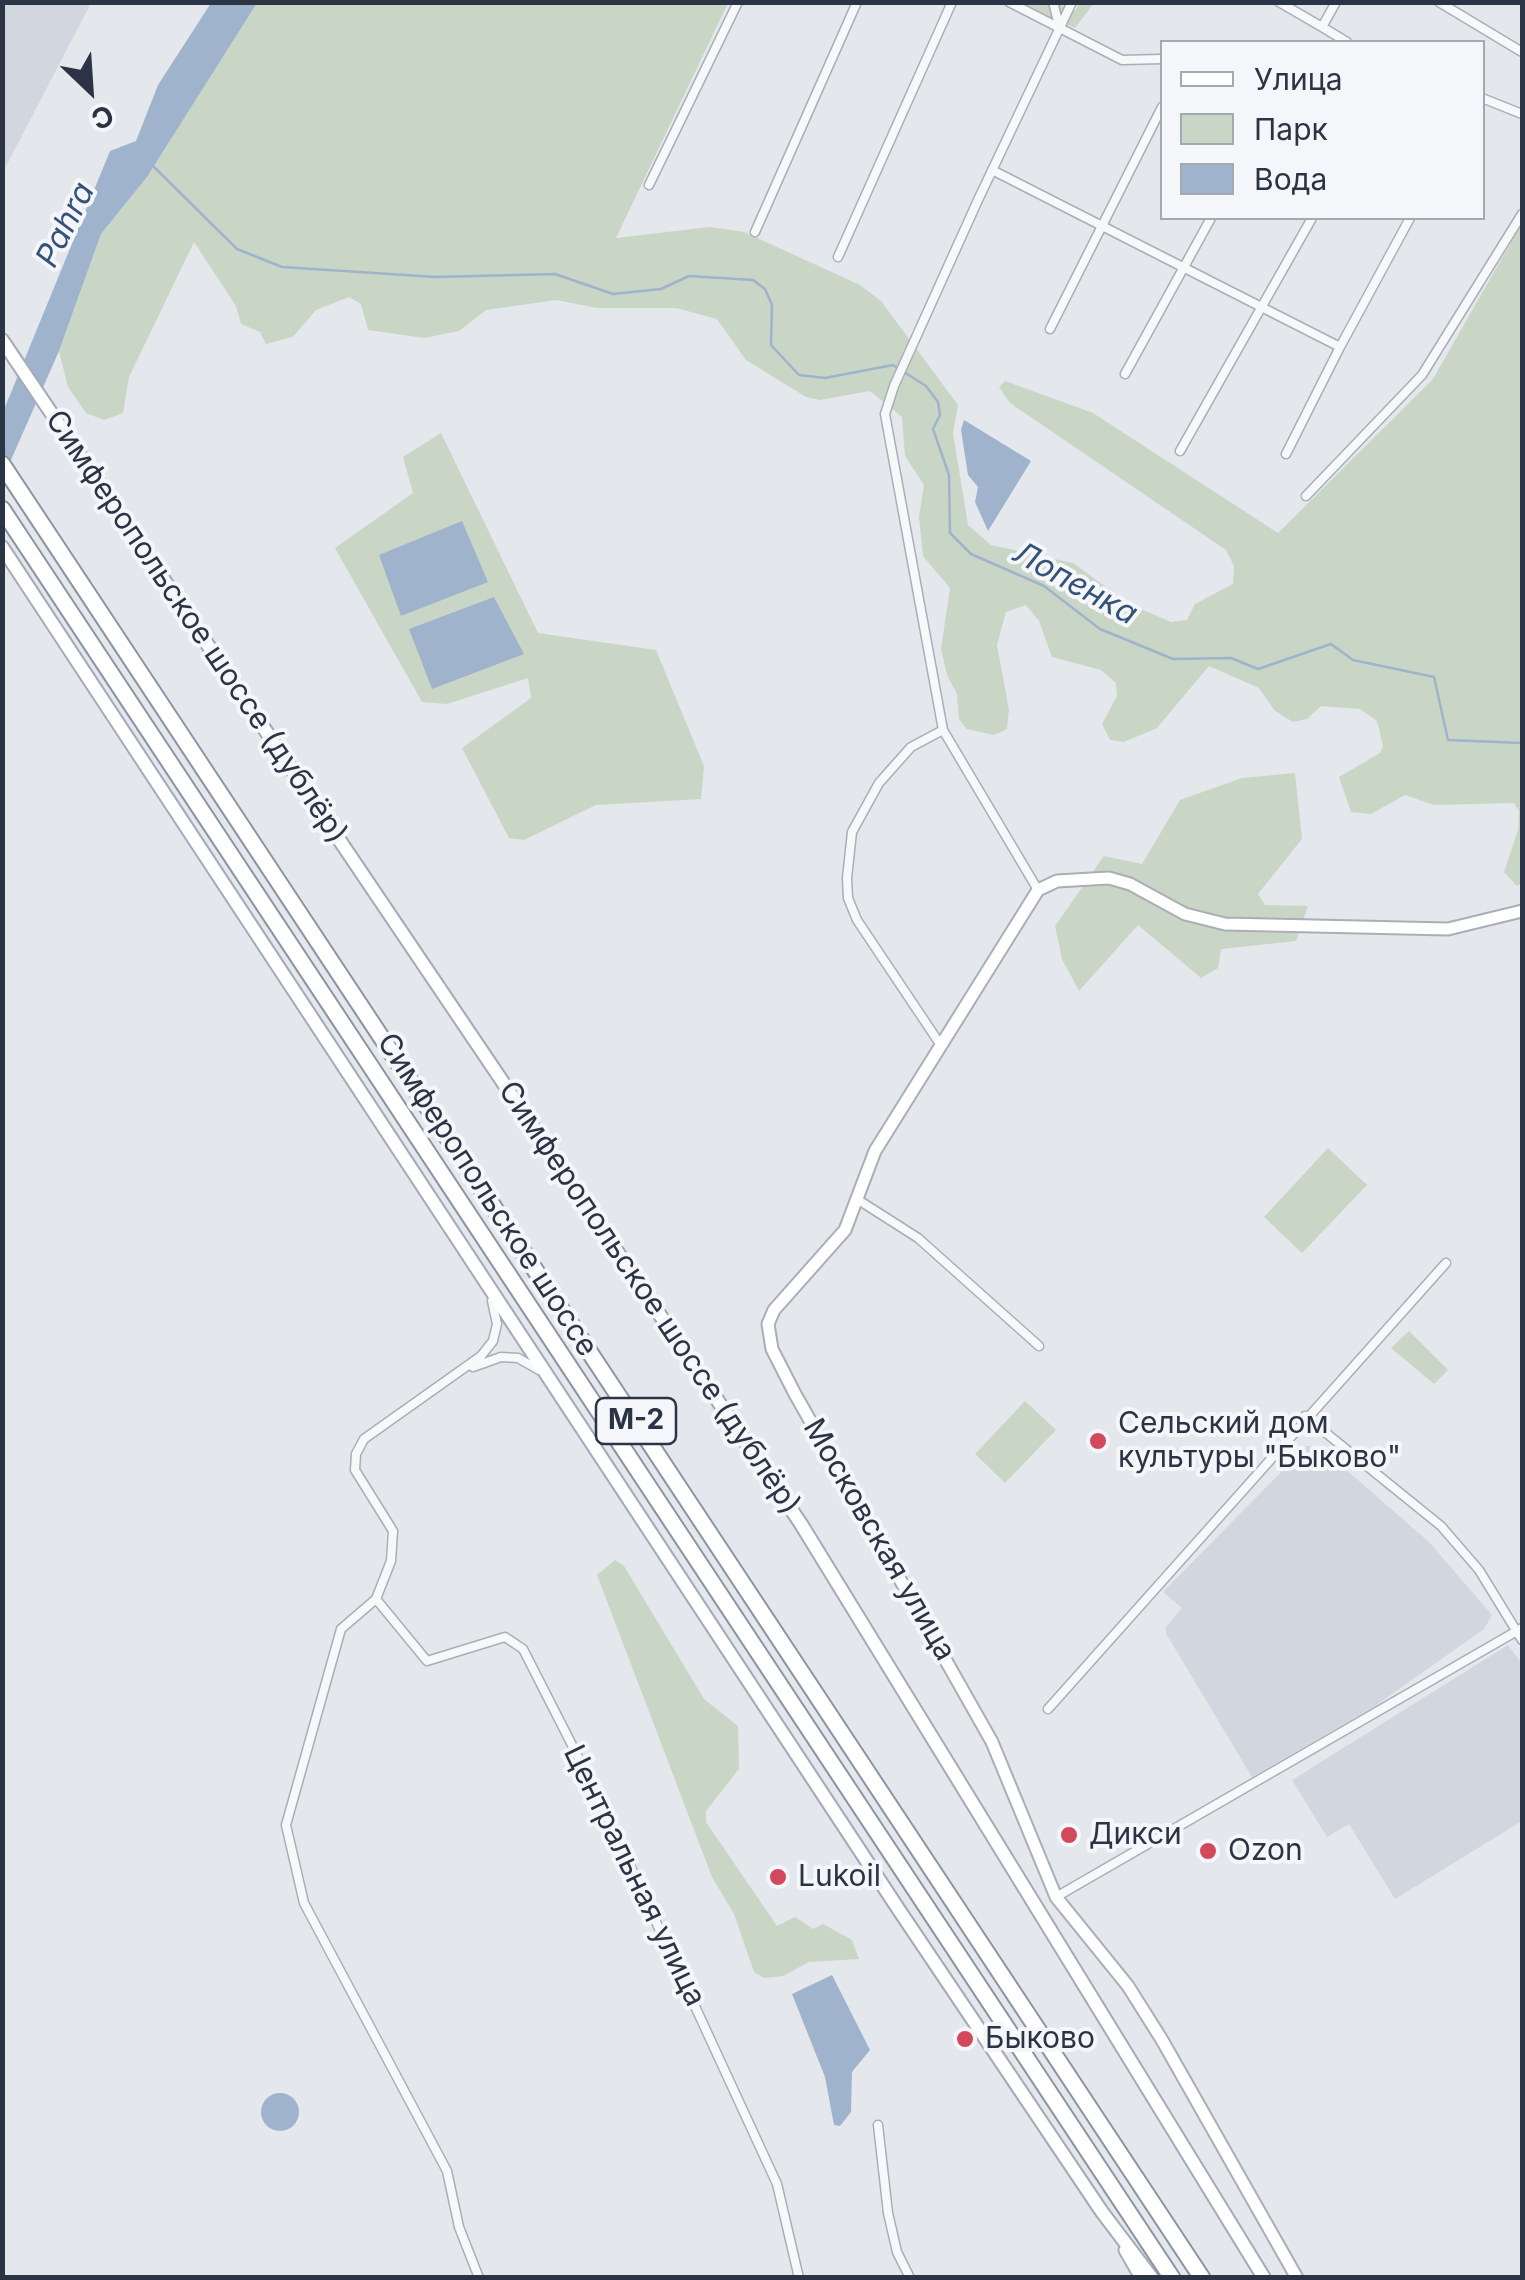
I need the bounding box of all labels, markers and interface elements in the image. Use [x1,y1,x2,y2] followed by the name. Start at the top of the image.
[40,40,140,140] north arrow
[1160,40,1485,220] legend
[1254,61,1343,97] text: Улица
[86,97,119,137] text: С
[1254,111,1328,147] text: Парк
[1254,161,1327,197] text: Вода
[28,176,104,274] water label: Pahra
[37,404,355,850] street label: Симферопольское шоссе (дублёр)
[1006,534,1144,634] water label: Лопенка
[369,1027,605,1363] street label: Симферопольское шоссе
[490,1075,808,1521] street label: Симферопольское шоссе (дублёр)
[596,1398,676,1444] road number: М-2
[1118,1406,1401,1476] place label: Сельский дом культуры "Быково"
[795,1413,963,1667] street label: Московская улица
[1087,1430,1109,1452] marker: Сельский дом культуры "Быково"
[555,1740,713,2012] street label: Центральная улица
[1089,1817,1182,1853] place label: Дикси
[1058,1824,1080,1846] marker: Дикси
[1228,1833,1303,1869] place label: Ozon
[1197,1840,1219,1862] marker: Ozon
[798,1859,881,1895] place label: Lukoil
[767,1866,789,1888] marker: Lukoil
[985,2021,1095,2057] place label: Быково
[954,2028,976,2050] marker: Быково

